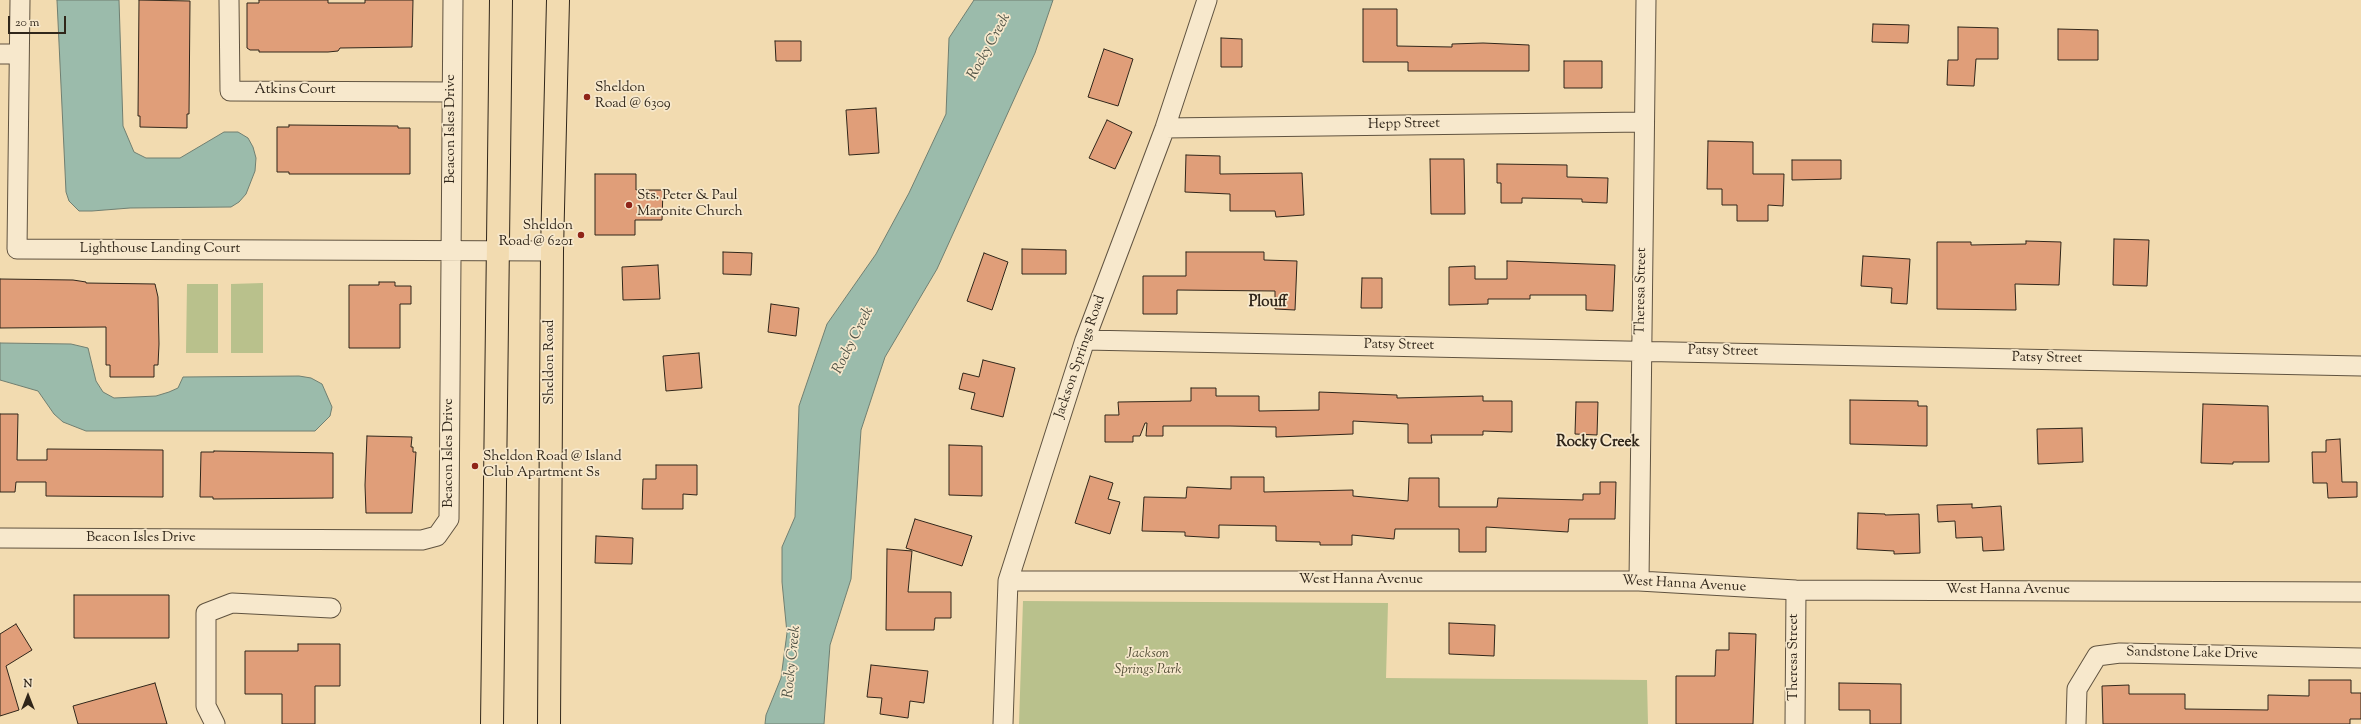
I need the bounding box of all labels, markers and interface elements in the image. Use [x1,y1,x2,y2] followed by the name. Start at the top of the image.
[10,8,68,34] scale bar
[964,11,1016,83] water label: Rocky Creek
[15,14,39,32] text: 20 m
[444,74,460,184] street label: Beacon Isles Drive
[595,81,671,114] place label: Sheldon Road @ 6309
[254,83,336,99] street label: Atkins Court
[582,92,592,102] marker: Sheldon Road @ 6309
[1368,116,1440,134] street label: Hepp Street
[637,189,743,222] place label: Sts. Peter & Paul Maronite Church
[624,200,634,210] marker: Sts. Peter & Paul Maronite Church
[499,219,573,252] place label: Sheldon Road @ 6201
[576,230,586,240] marker: Sheldon Road @ 6201
[80,242,240,258] street label: Lighthouse Landing Court
[1633,247,1651,335] street label: Theresa Street
[1052,293,1110,421] street label: Jackson Springs Road
[1249,294,1287,312] district label: Plouff
[829,305,879,377] water label: Rocky Creek
[543,320,559,404] street label: Sheldon Road
[1364,337,1434,355] street label: Patsy Street
[1688,343,1758,361] street label: Patsy Street
[2012,350,2082,368] street label: Patsy Street
[442,398,458,508] street label: Beacon Isles Drive
[1556,434,1640,452] district label: Rocky Creek
[483,450,622,482] place label: Sheldon Road @ Island Club Apartment Ss
[470,461,480,471] marker: Sheldon Road @ Island Club Apartment Ss
[86,531,196,547] street label: Beacon Isles Drive
[1299,573,1423,589] street label: West Hanna Avenue
[1622,573,1746,597] street label: West Hanna Avenue
[1946,583,2070,599] street label: West Hanna Avenue
[1787,613,1803,701] street label: Theresa Street
[780,625,806,699] water label: Rocky Creek
[2126,644,2258,664] street label: Sandstone Lake Drive
[1114,647,1182,680] park label: Jackson Springs Park
[8,676,48,716] north arrow
[24,676,32,692] text: N

